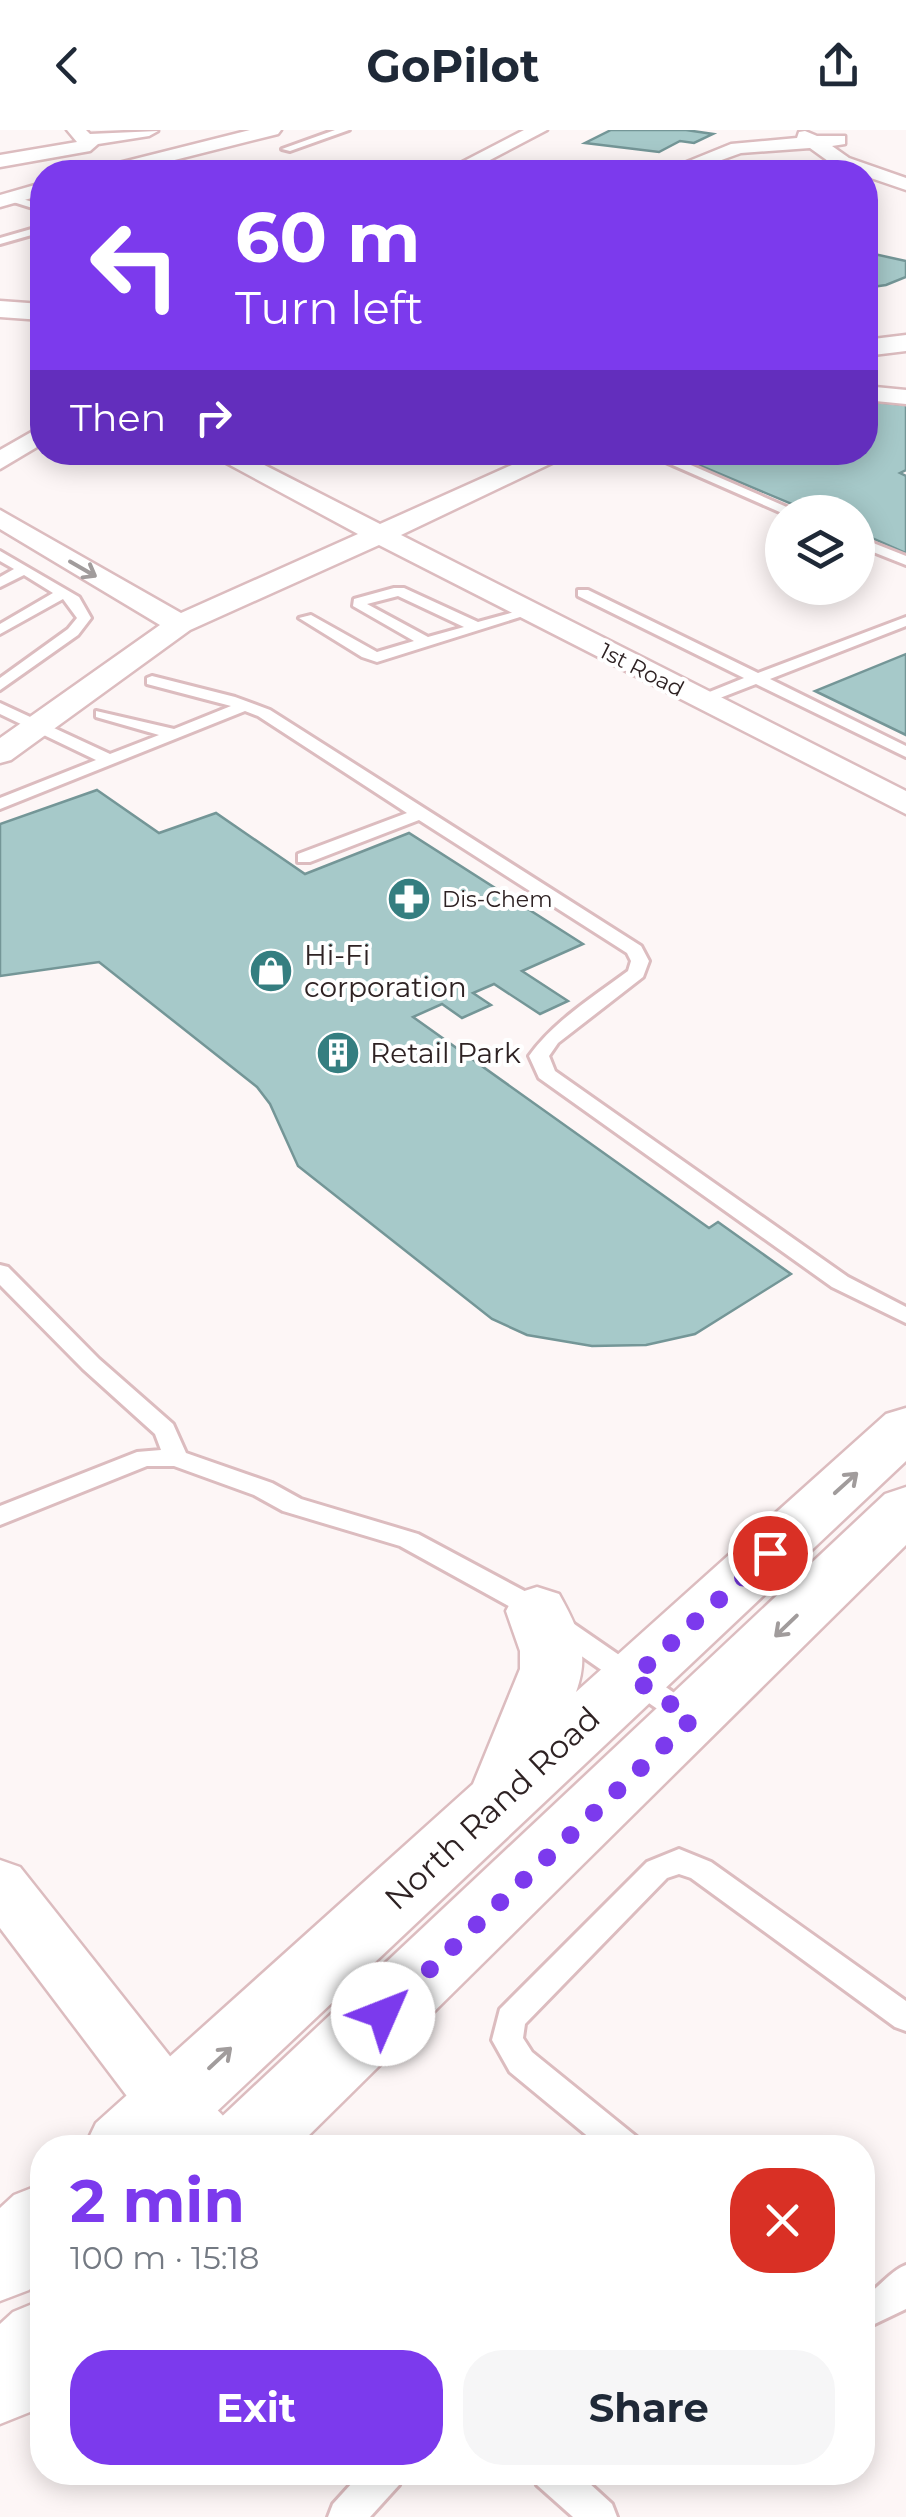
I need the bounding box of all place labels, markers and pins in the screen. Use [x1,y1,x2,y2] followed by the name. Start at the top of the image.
[386,876,432,922] pharmacy icon: Dis-Chem
[442,886,553,913] place label: Dis-Chem
[304,938,467,1004] place label: Hi-Fi corporation
[248,948,294,994] shop icon: Hi-Fi corporation
[315,1030,361,1076] building icon: Retail Park
[370,1036,521,1070] place label: Retail Park
[728,1511,813,1596] pin

